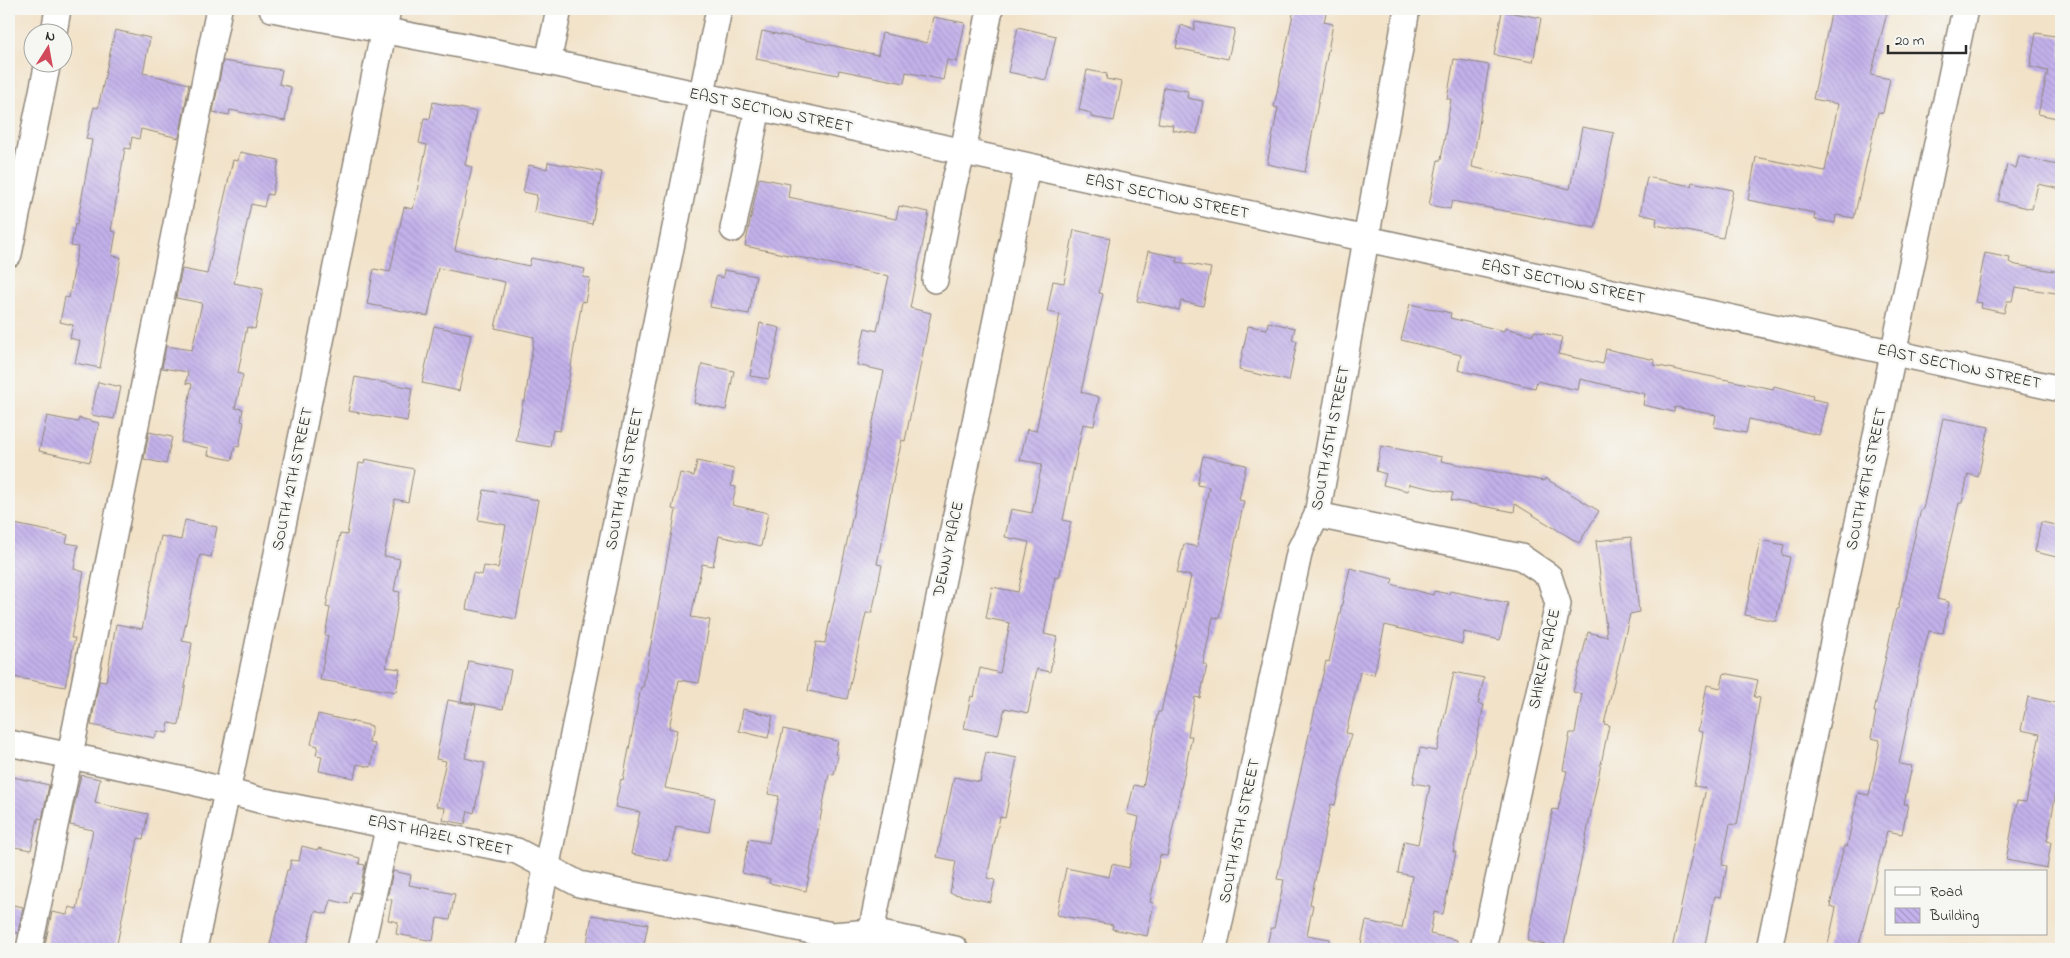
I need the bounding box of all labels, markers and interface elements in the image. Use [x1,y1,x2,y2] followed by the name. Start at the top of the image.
[22,22,72,72] north arrow
[1888,22,1965,54] scale bar
[44,26,57,48] text: N
[1895,30,1925,52] text: 20 m
[687,82,855,140] street label: EAST SECTION STREET
[1083,168,1251,226] street label: EAST SECTION STREET
[1479,253,1647,311] street label: EAST SECTION STREET
[1875,338,2043,396] street label: EAST SECTION STREET
[1305,364,1357,512] street label: SOUTH 15TH STREET
[266,405,320,553] street label: SOUTH 12TH STREET
[599,406,651,552] street label: SOUTH 13TH STREET
[1840,406,1894,552] street label: SOUTH 16TH STREET
[927,499,971,600] street label: DENNY PLACE
[1523,607,1567,711] street label: SHIRLEY PLACE
[1213,757,1267,905] street label: SOUTH 15TH STREET
[365,809,515,863] street label: EAST HAZEL STREET
[1885,870,2048,936] legend
[1930,881,1963,903] text: Road
[1929,905,1979,928] text: Building

